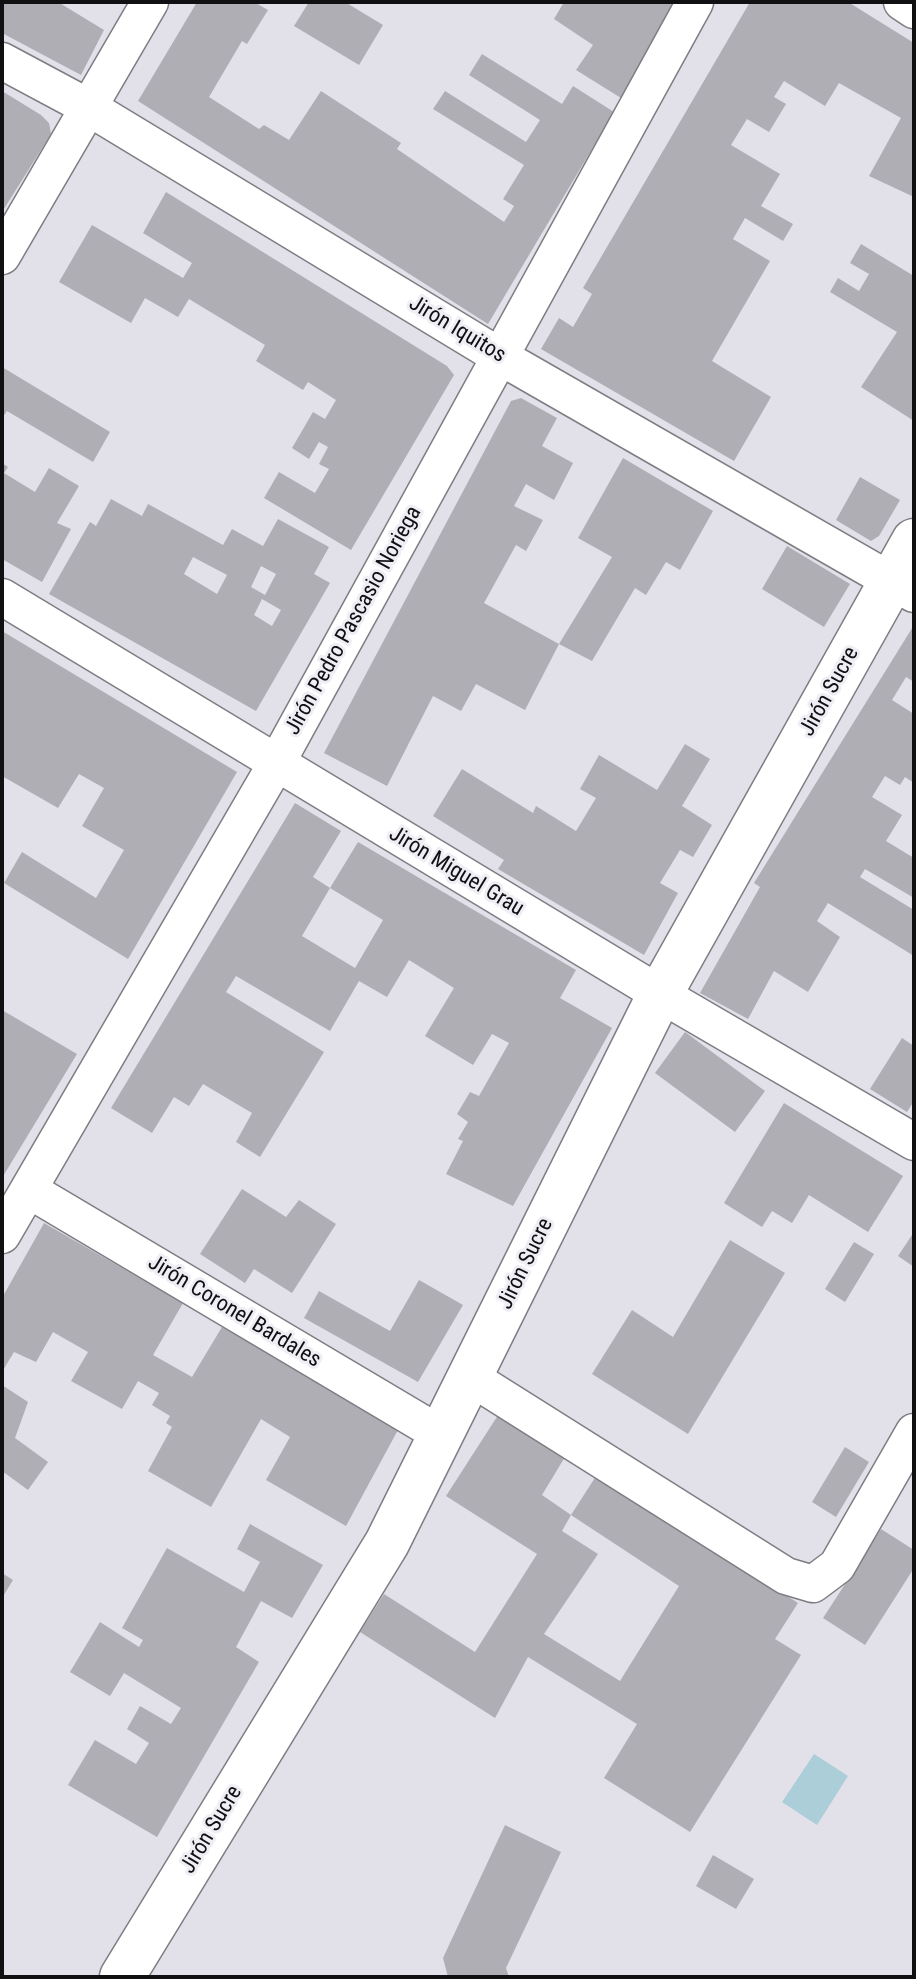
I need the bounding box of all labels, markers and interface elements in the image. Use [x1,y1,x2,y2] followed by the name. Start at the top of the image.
[404,291,510,369] street label: Jirón Iquitos
[280,502,428,740] street label: Jirón Pedro Pascasio Noriega
[795,643,865,741] street label: Jirón Sucre
[384,821,528,923] street label: Jirón Miguel Grau
[493,1214,559,1314] street label: Jirón Sucre
[143,1250,325,1374] street label: Jirón Coronel Bardales
[175,1781,249,1879] street label: Jirón Sucre

